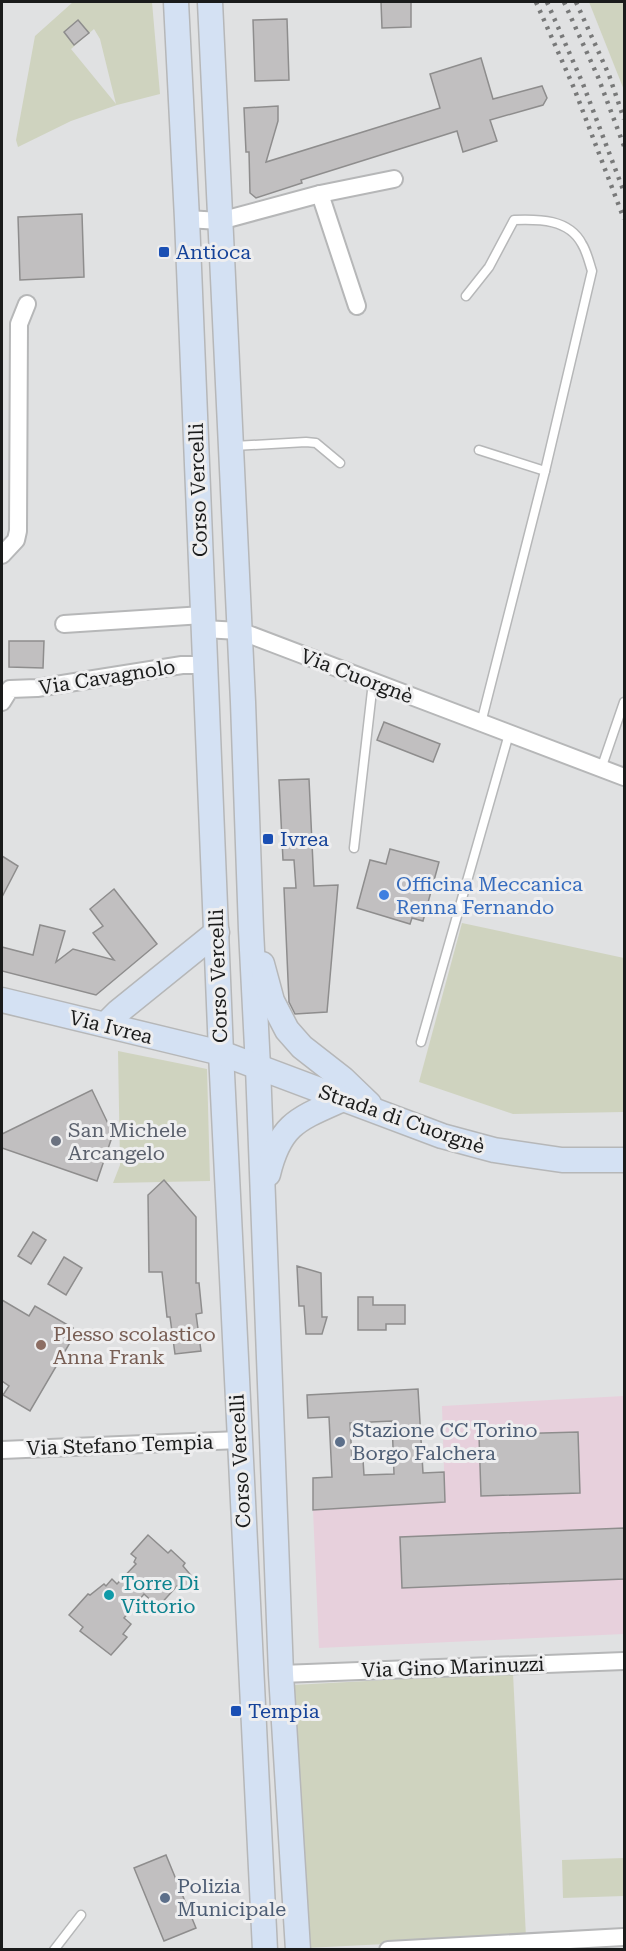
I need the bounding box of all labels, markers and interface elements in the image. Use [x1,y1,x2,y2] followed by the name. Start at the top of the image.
[176,240,251,264] place label: Antioca
[157,245,171,259] marker: Antioca
[184,422,212,558] street label: Corso Vercelli
[297,644,417,708] street label: Via Cuorgnè
[37,654,177,700] street label: Via Cavagnolo
[280,827,329,851] place label: Ivrea
[261,832,275,846] marker: Ivrea
[396,872,583,919] place label: Officina Meccanica Renna Fernando
[377,888,391,902] marker: Officina Meccanica Renna Fernando
[204,908,232,1044] street label: Corso Vercelli
[67,1005,155,1049] street label: Via Ivrea
[316,1079,488,1159] street label: Strada di Cuorgnè
[68,1118,187,1165] place label: San Michele Arcangelo
[49,1134,63,1148] marker: San Michele Arcangelo
[53,1322,216,1369] place label: Plesso scolastico Anna Frank
[34,1338,48,1352] marker: Plesso scolastico Anna Frank
[225,1393,255,1529] street label: Corso Vercelli
[352,1418,537,1465] place label: Stazione CC Torino Borgo Falchera
[26,1430,214,1460] street label: Via Stefano Tempia
[333,1435,347,1449] marker: Stazione CC Torino Borgo Falchera
[121,1571,199,1618] place label: Torre Di Vittorio
[102,1588,116,1602] marker: Torre Di Vittorio
[361,1652,545,1682] street label: Via Gino Marinuzzi
[248,1699,320,1723] place label: Tempia
[229,1704,243,1718] marker: Tempia
[177,1874,286,1921] place label: Polizia Municipale
[158,1891,172,1905] marker: Polizia Municipale

